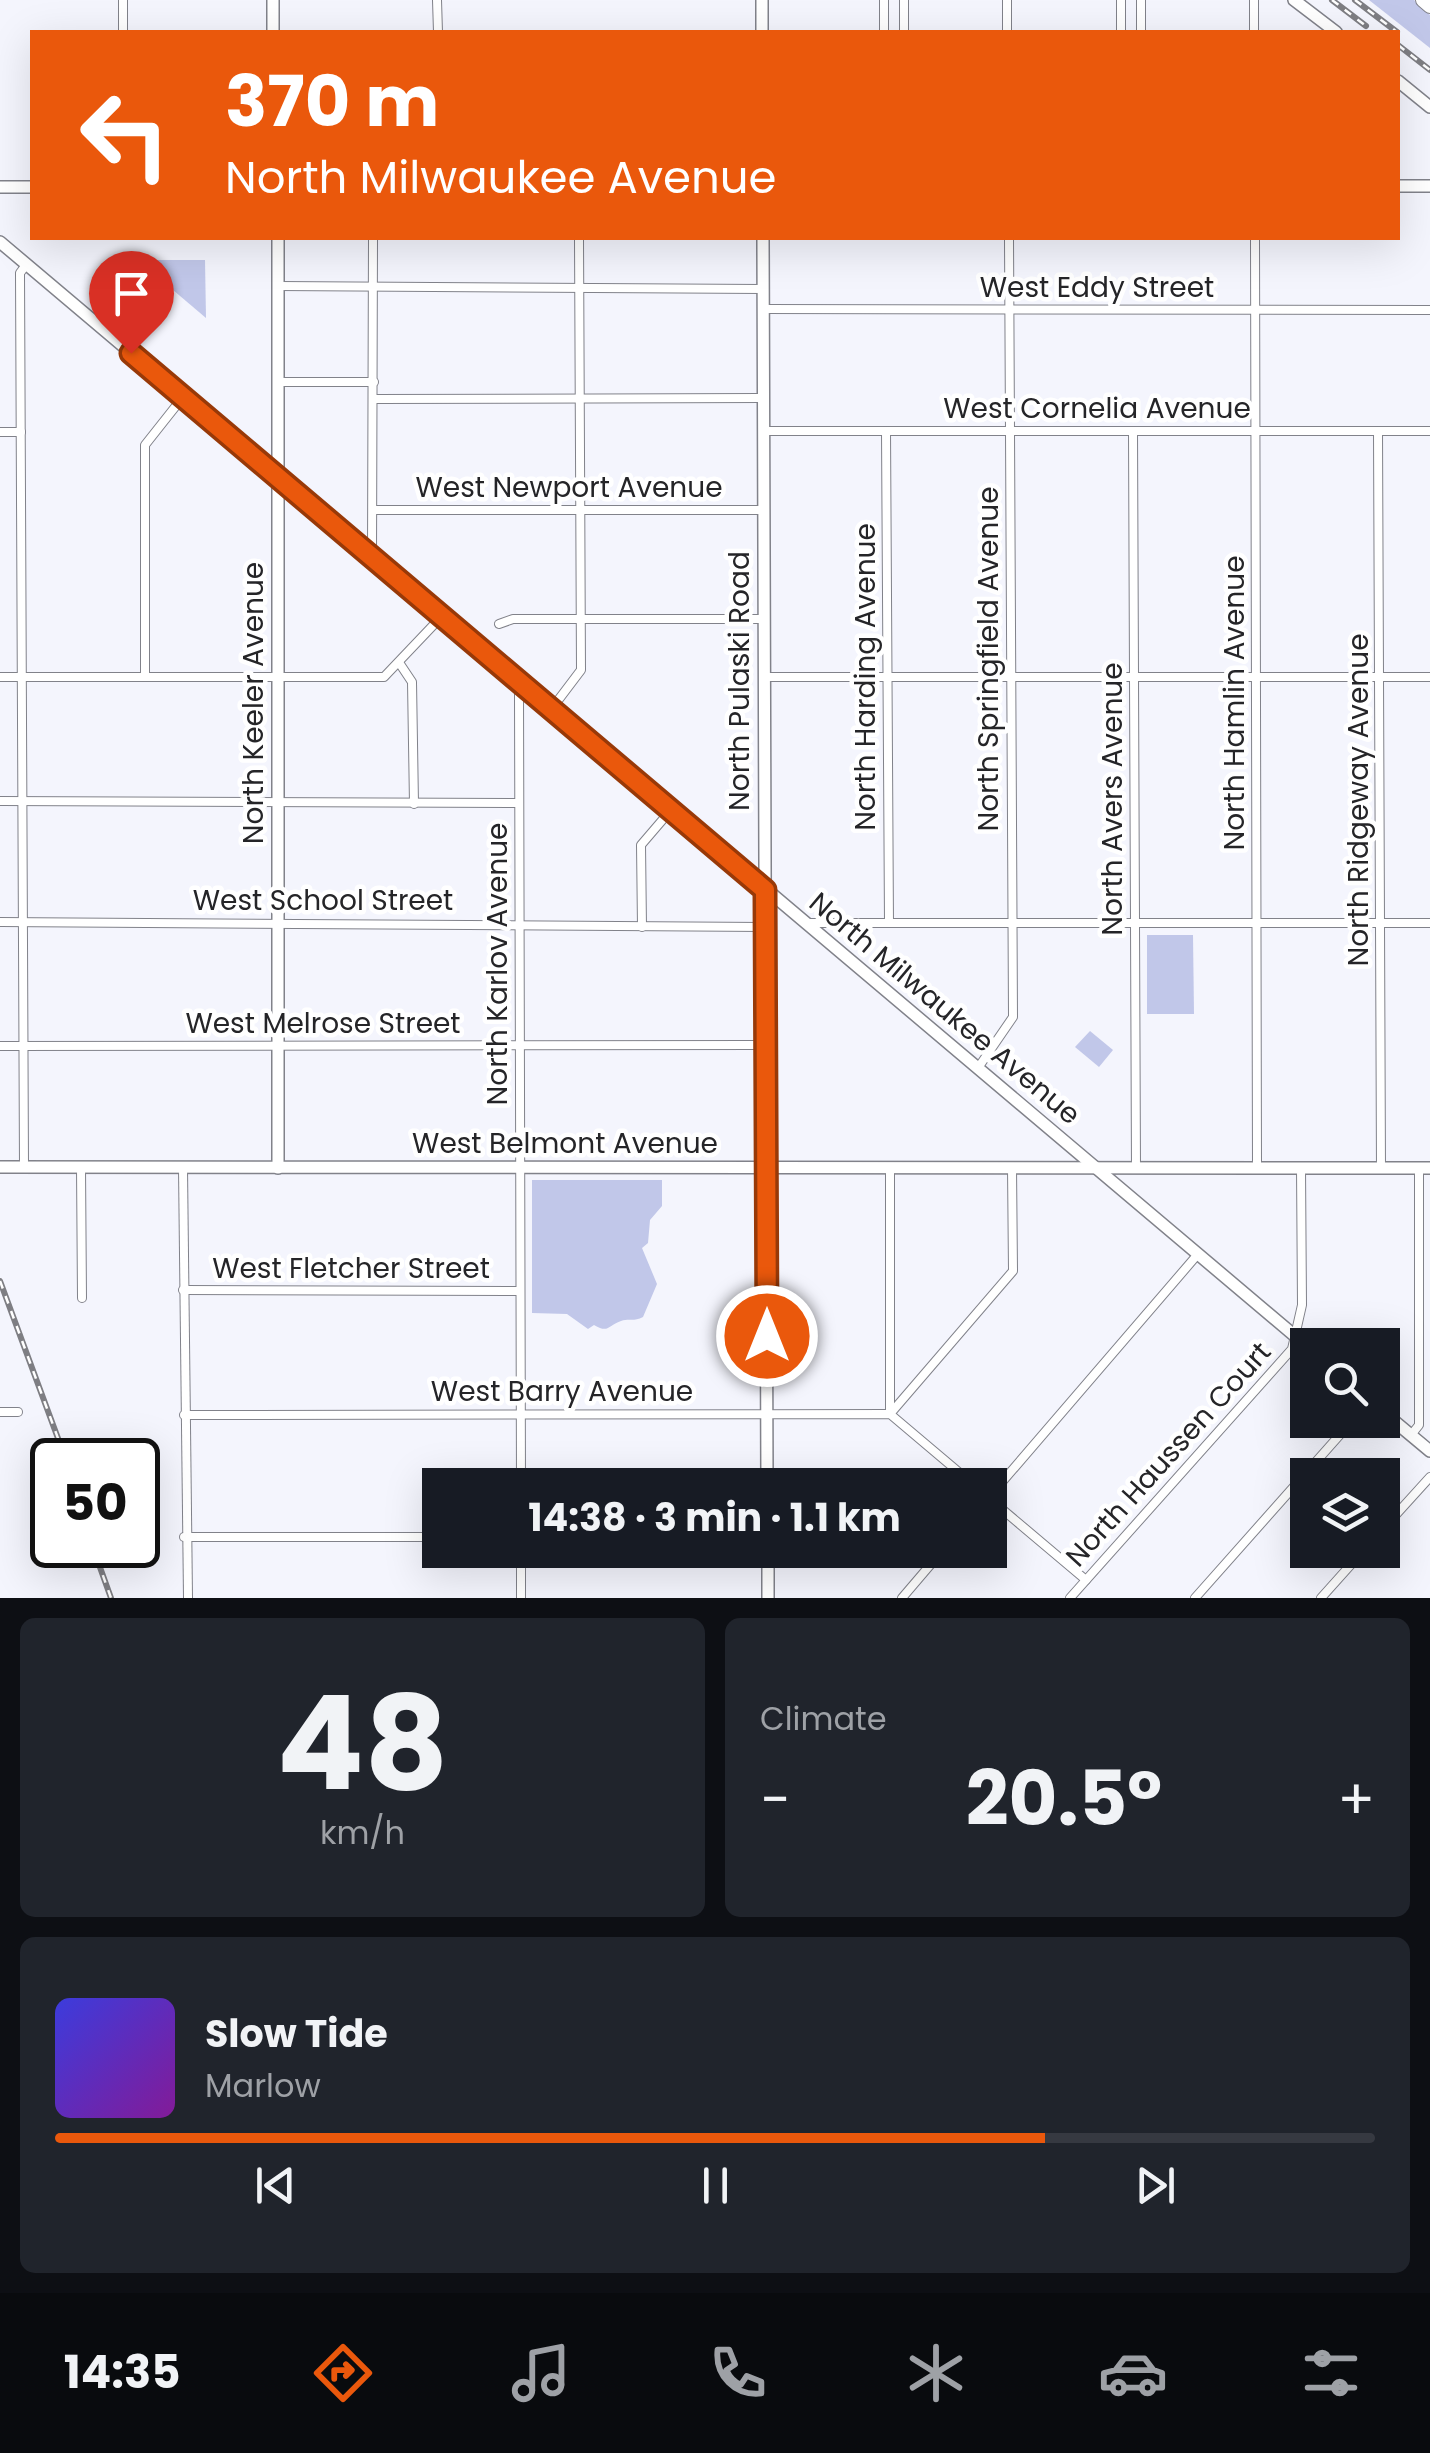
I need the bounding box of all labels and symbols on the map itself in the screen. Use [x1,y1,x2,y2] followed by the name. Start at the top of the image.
[89,251,174,354] pin
[980,268,1214,307] street label: West Eddy Street
[943,389,1251,428] street label: West Cornelia Avenue
[415,468,723,507] street label: West Newport Avenue
[969,486,1008,832] street label: North Springfield Avenue
[846,523,885,831] street label: North Harding Avenue
[720,551,759,811] street label: North Pulaski Road
[1215,555,1254,851] street label: North Hamlin Avenue
[234,562,273,844] street label: North Keeler Avenue
[1339,633,1378,967] street label: North Ridgeway Avenue
[1093,662,1132,936] street label: North Avers Avenue
[478,823,517,1105] street label: North Karlov Avenue
[193,881,453,920] street label: West School Street
[801,883,1089,1134] street label: North Milwaukee Avenue
[185,1004,461,1043] street label: West Melrose Street
[412,1124,718,1163] street label: West Belmont Avenue
[212,1249,490,1288] street label: West Fletcher Street
[715,1284,819,1388] position arrow
[1057,1334,1280,1575] street label: North Haussen Court
[431,1372,693,1411] street label: West Barry Avenue
[30,1438,160,1568] speed limit sign: 50

